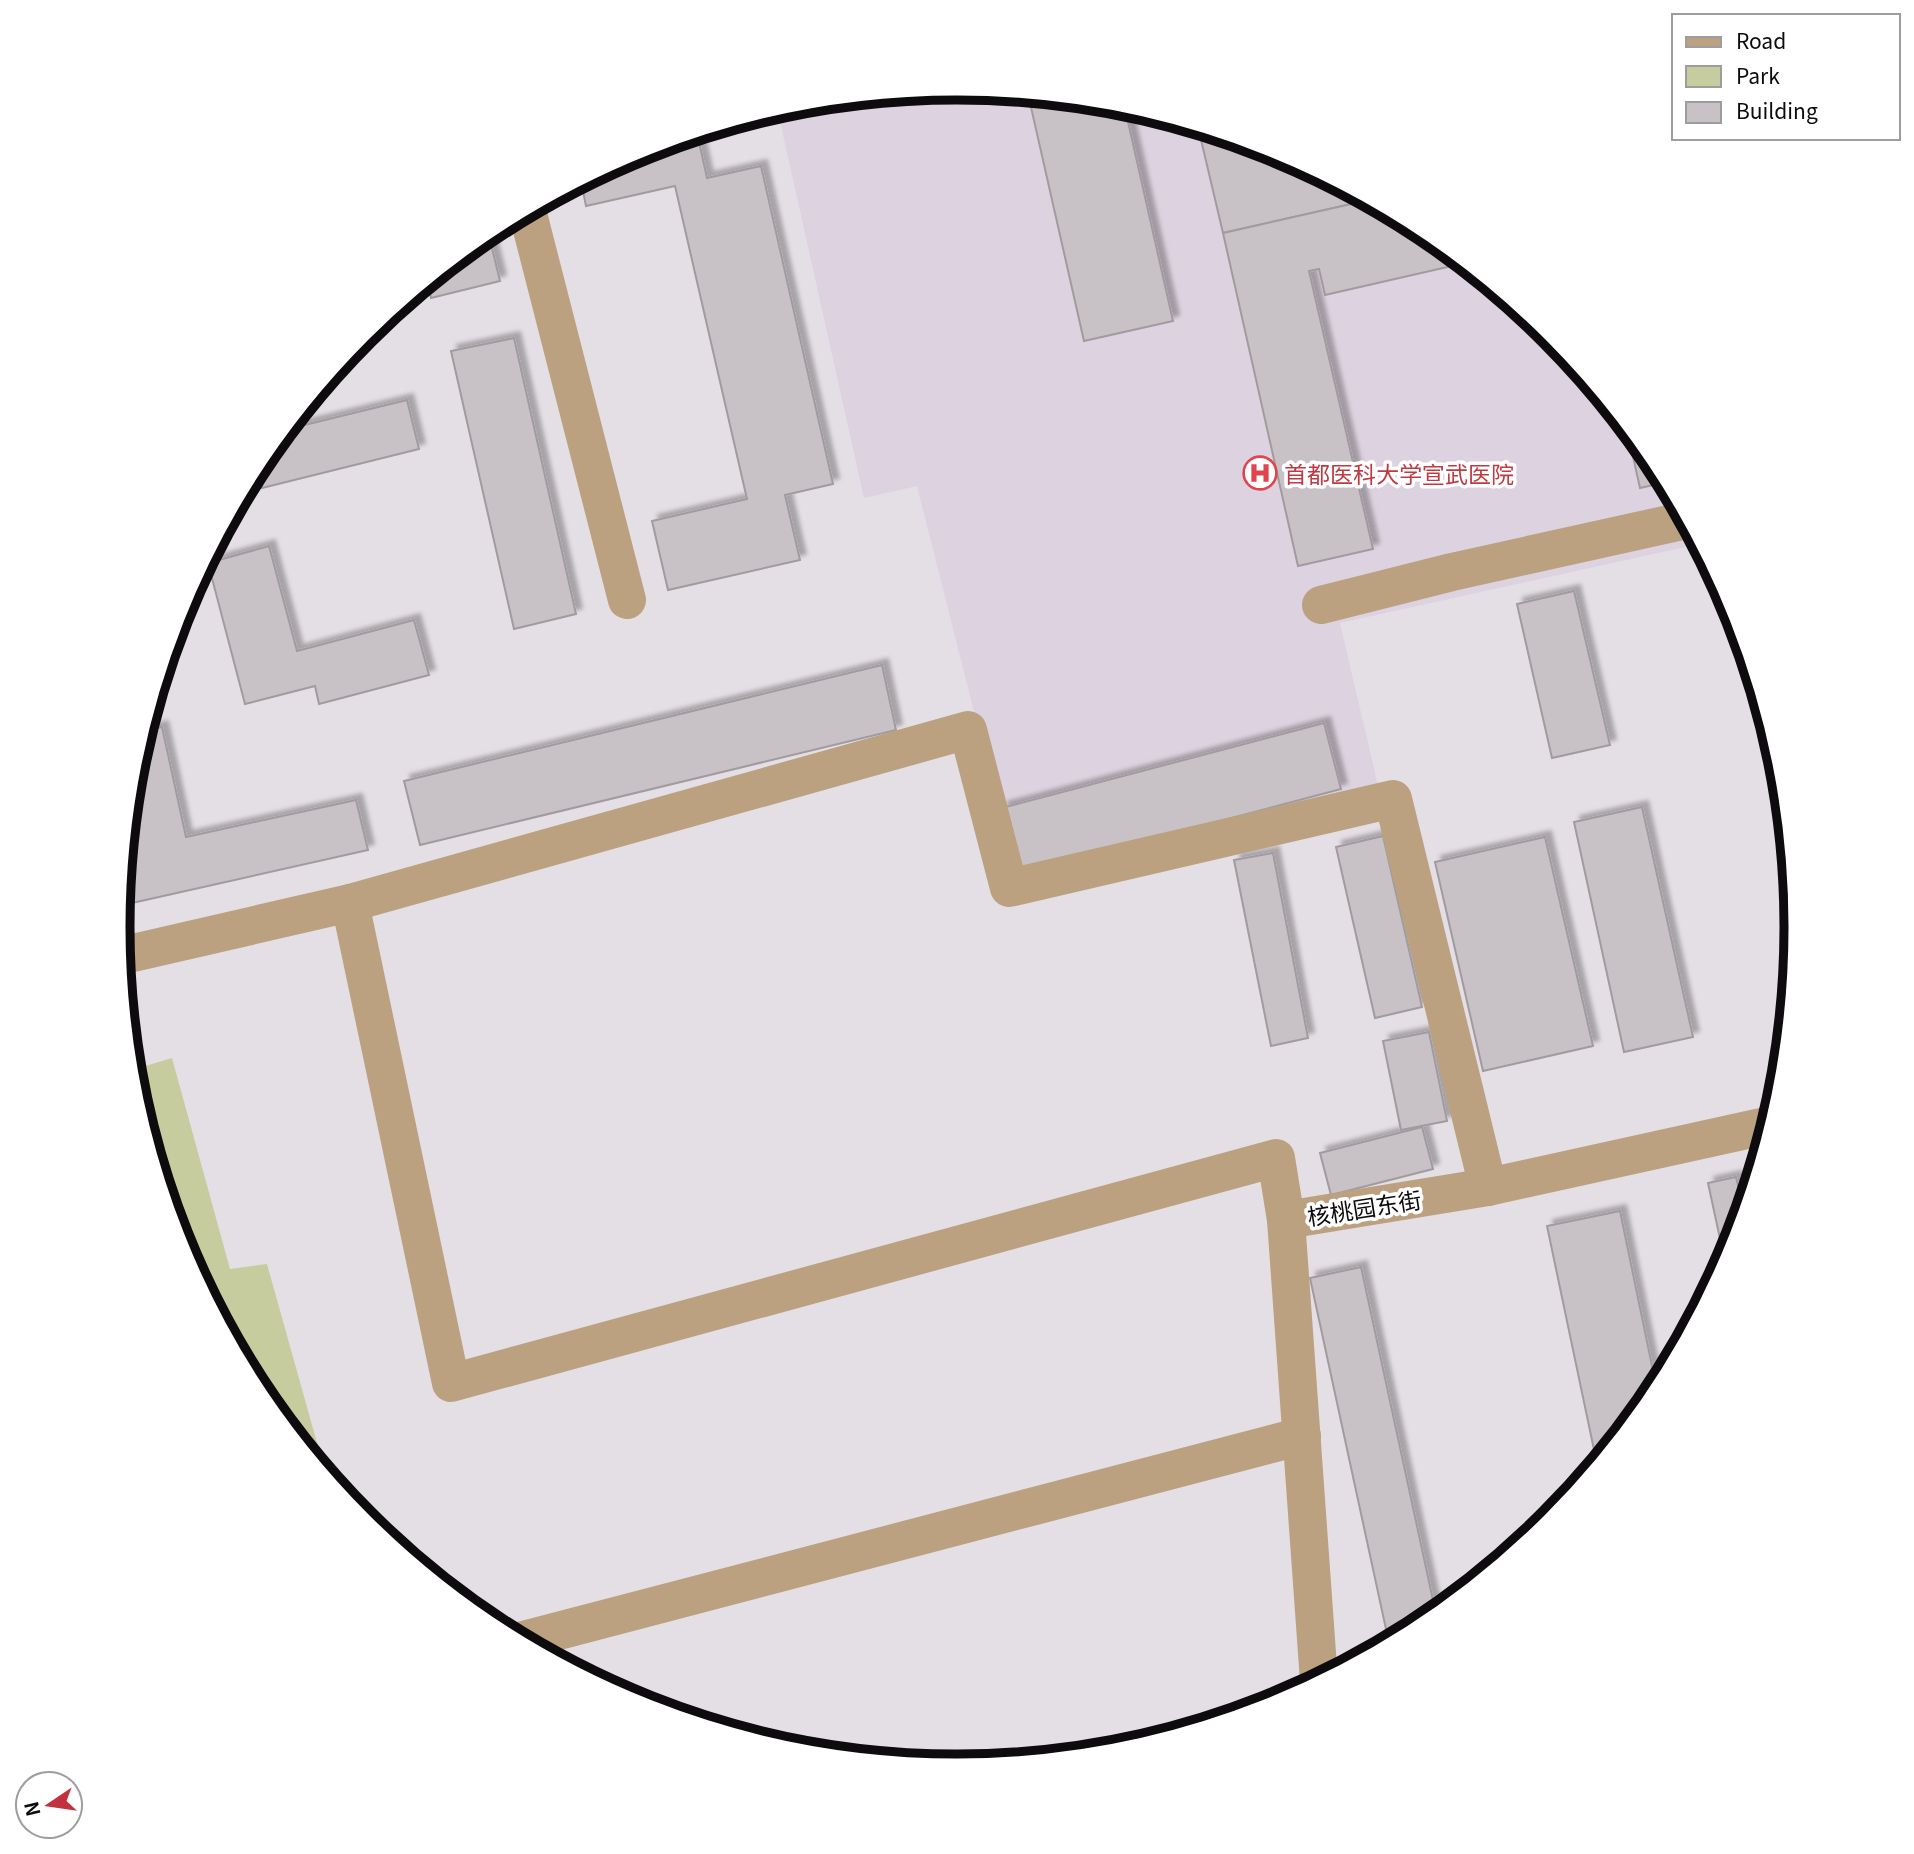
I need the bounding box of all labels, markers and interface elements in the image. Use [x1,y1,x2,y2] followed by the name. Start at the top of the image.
[1672,14,1900,140] legend
[1736,25,1786,55] text: Road
[1736,60,1780,90] text: Park
[1736,95,1818,125] text: Building
[1241,454,1279,492] hospital icon: 首都医科大学宣武医院
[1284,456,1514,490] place label: 首都医科大学宣武医院
[1305,1181,1423,1233] street label: 核桃园东街
[14,1770,84,1840] north arrow
[16,1799,46,1819] text: N

